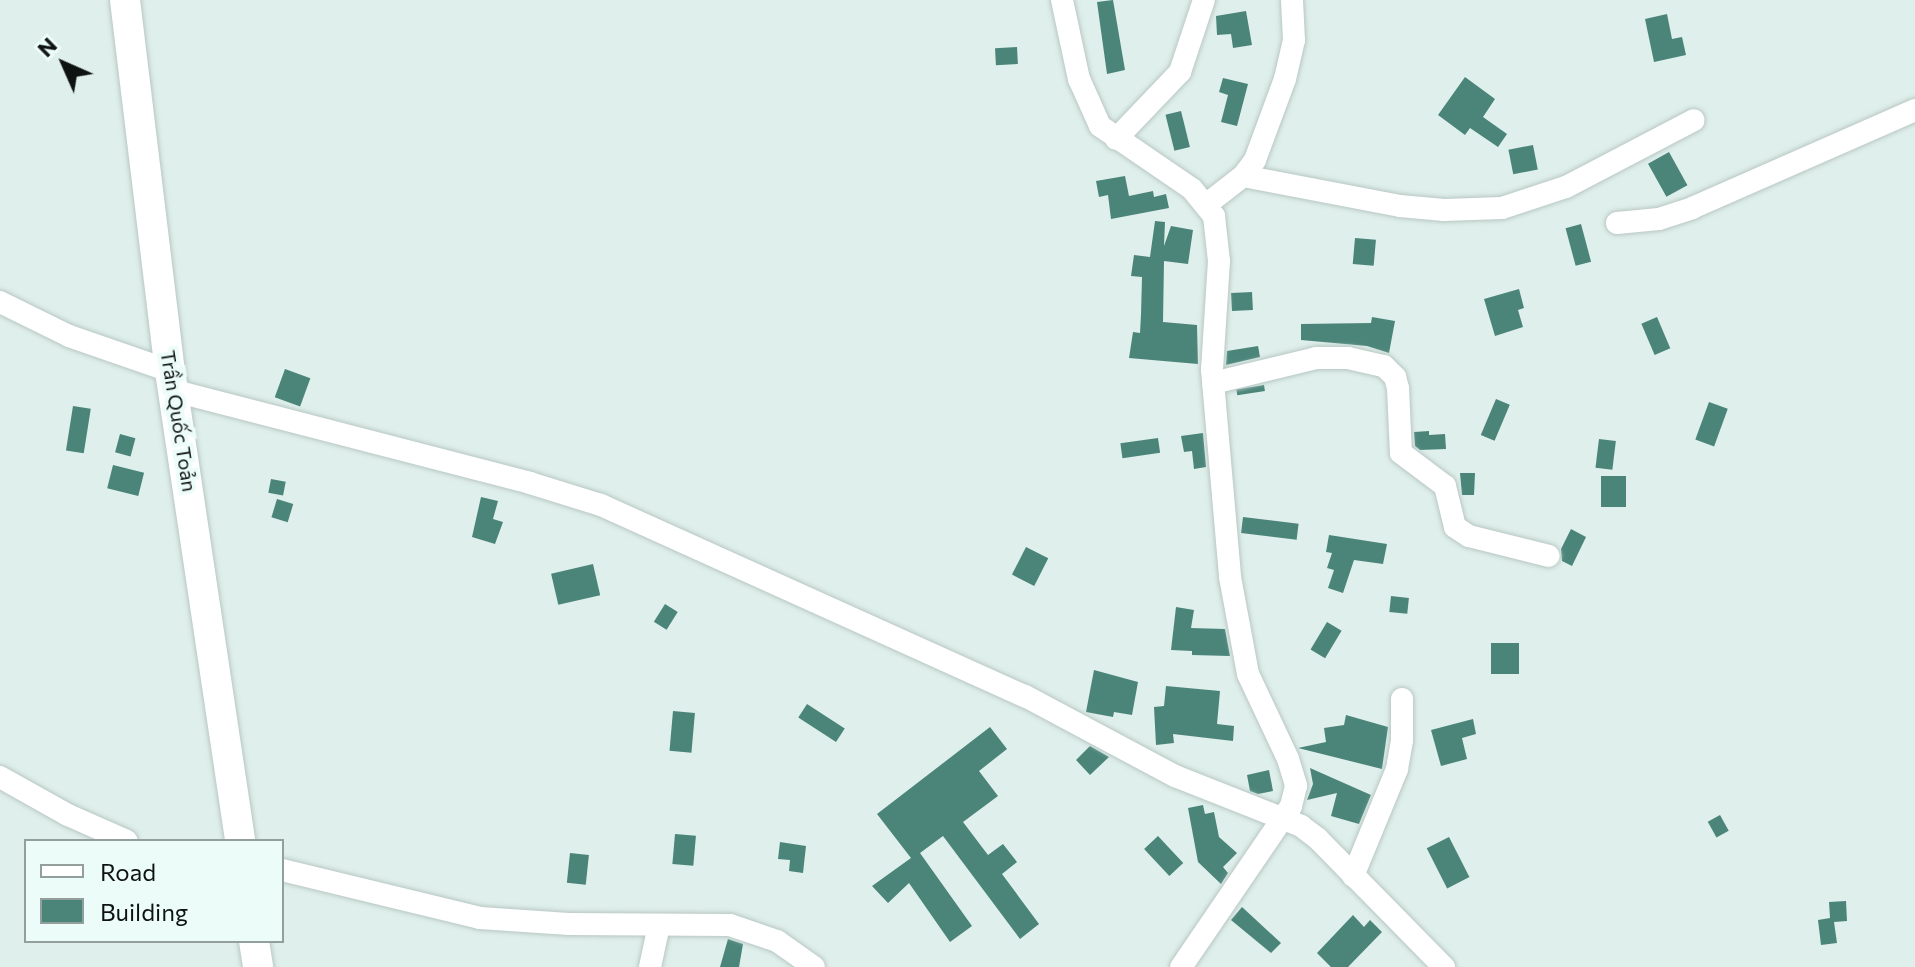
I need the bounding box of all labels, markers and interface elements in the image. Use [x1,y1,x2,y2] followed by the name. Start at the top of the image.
[24,24,104,104] north arrow
[31,31,62,62] text: N
[156,349,202,493] street label: Trần Quốc Toản
[24,839,284,943] legend
[100,857,156,886] text: Road
[100,897,188,926] text: Building

